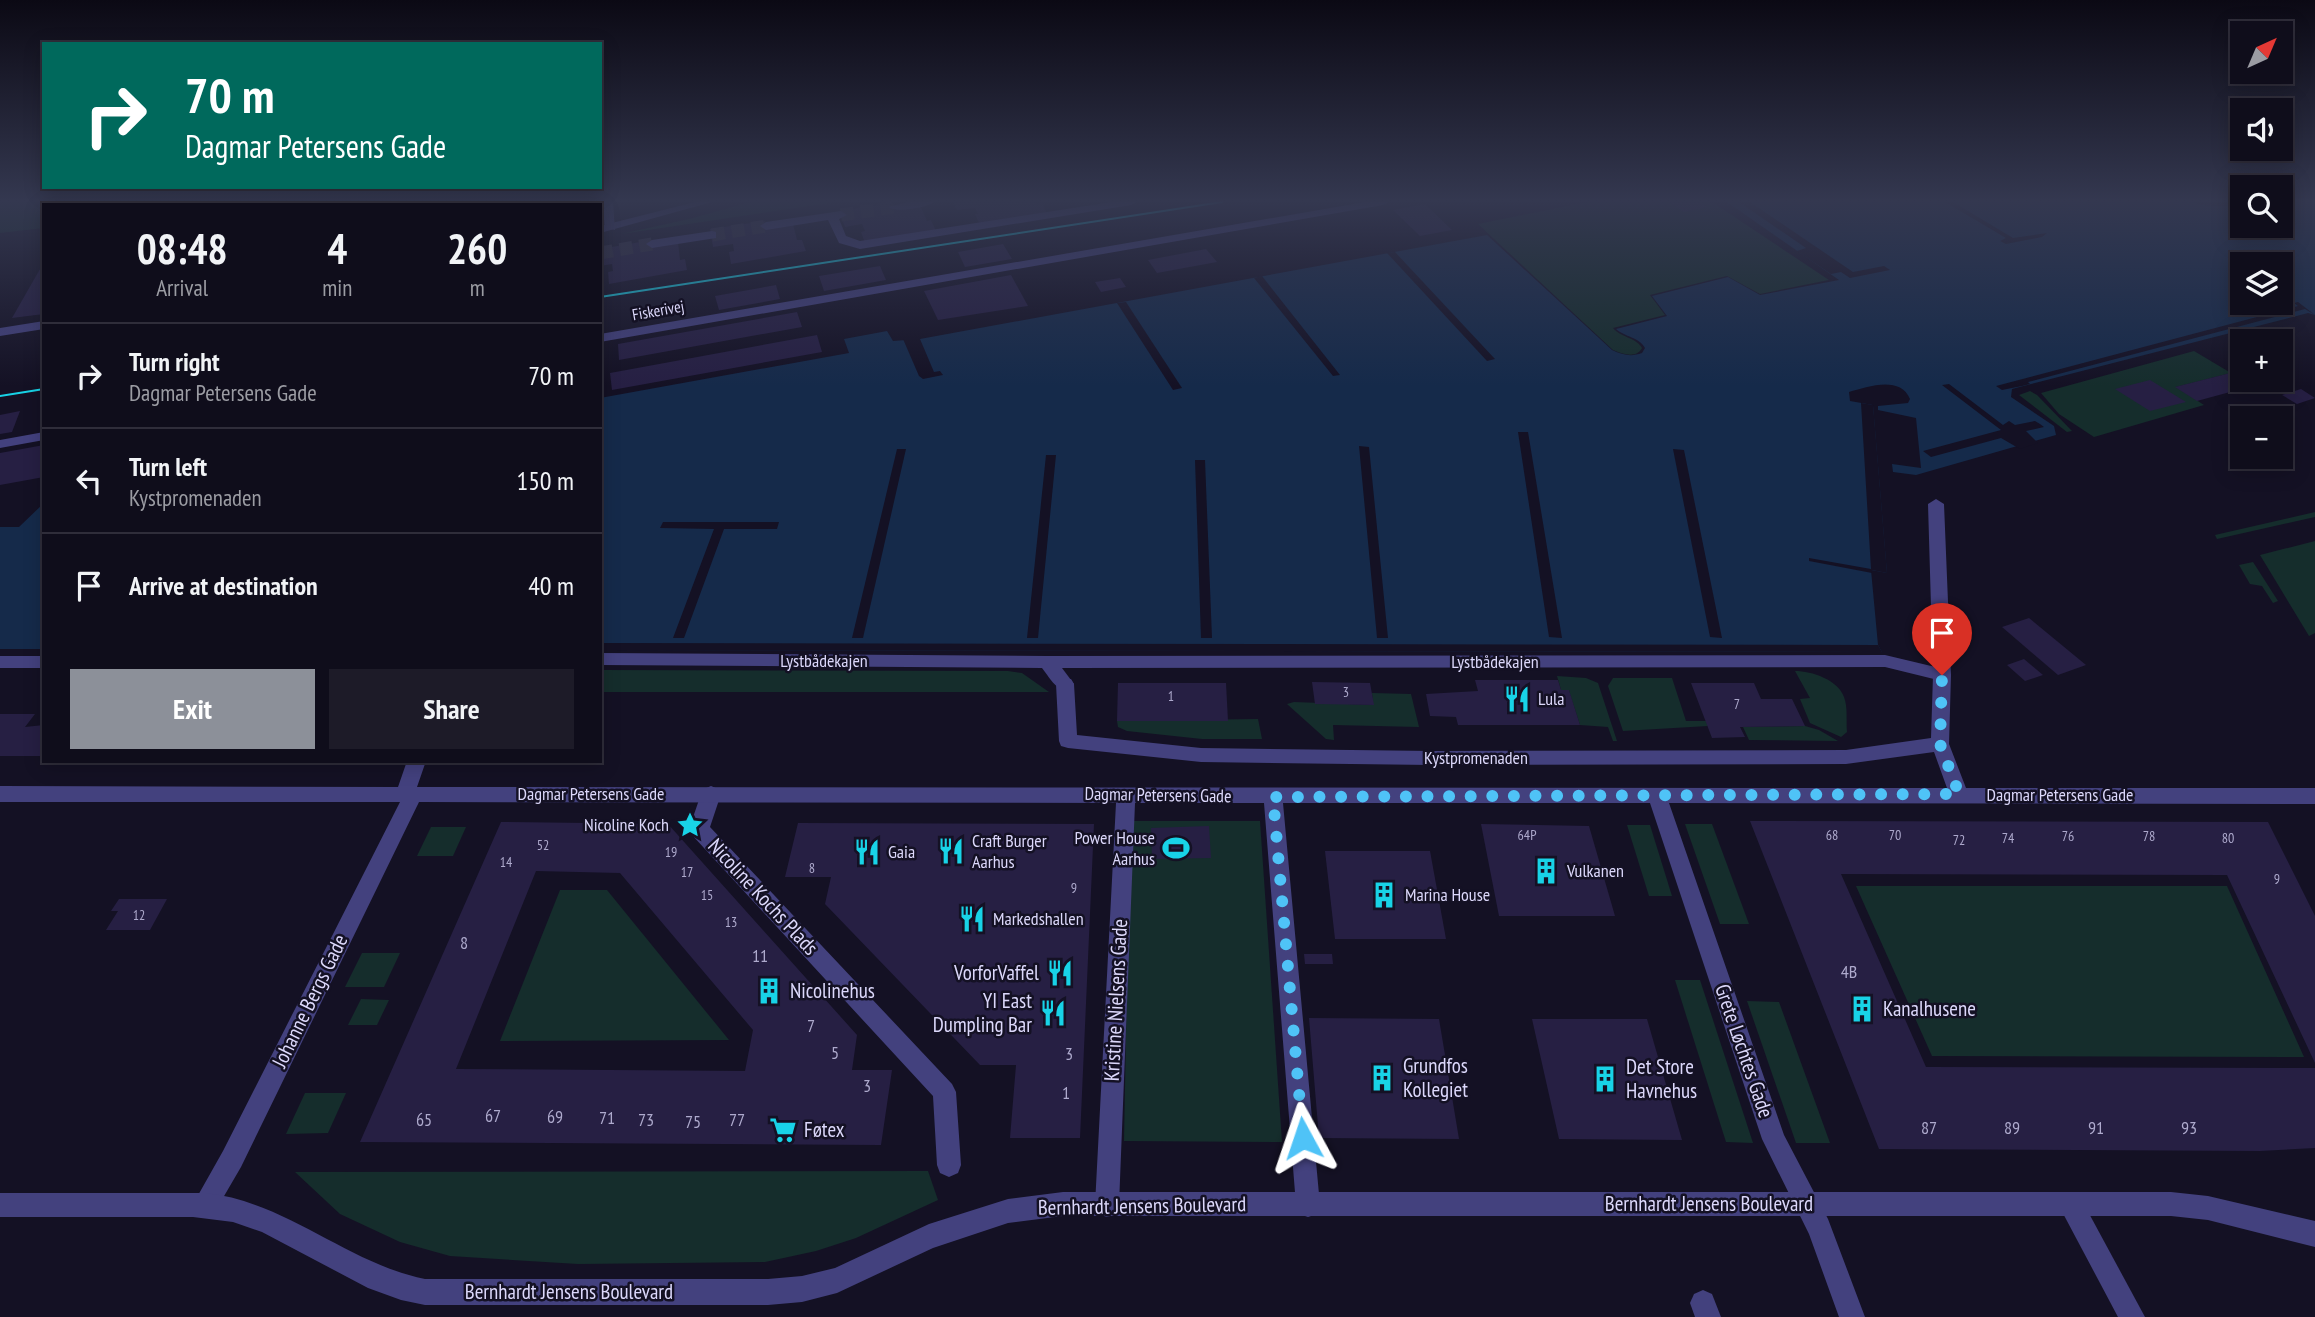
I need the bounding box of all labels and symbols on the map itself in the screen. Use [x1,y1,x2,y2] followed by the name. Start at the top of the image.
[2230,21,2292,84] north arrow
[631,296,685,324] street label: Fiskerivej
[1912,603,1972,675] pin
[780,649,868,672] street label: Lystbådekajen
[1451,650,1539,673] street label: Lystbådekajen
[1343,683,1349,701] house number: 3
[1502,684,1532,714] restaurant icon: Lula
[1168,687,1174,705] house number: 1
[1538,687,1564,710] place label: Lula
[1734,695,1740,713] house number: 7
[1424,746,1528,769] street label: Kystpromenaden
[518,782,664,805] street label: Dagmar Petersens Gade
[1084,782,1232,807] street label: Dagmar Petersens Gade
[1987,783,2133,806] street label: Dagmar Petersens Gade
[675,810,705,840] place icon: Nicoline Koch
[584,813,669,836] place label: Nicoline Koch
[1074,826,1155,870] place label: Power House Aarhus
[1518,826,1536,844] house number: 64P
[1826,826,1838,844] house number: 68
[1889,826,1901,844] house number: 70
[2062,827,2074,845] house number: 76
[2143,827,2155,845] house number: 78
[972,829,1047,873] place label: Craft Burger Aarhus
[2002,829,2015,847] house number: 74
[2222,829,2234,847] house number: 80
[1953,831,1965,849] house number: 72
[702,833,824,961] street label: Nicoline Kochs Plads
[1161,833,1191,863] sports icon: Power House Aarhus
[537,836,549,854] house number: 52
[936,836,966,866] restaurant icon: Craft Burger Aarhus
[852,837,882,867] restaurant icon: Gaia
[888,840,915,863] place label: Gaia
[665,843,677,861] house number: 19
[500,853,513,871] house number: 14
[1531,856,1561,886] building icon: Vulkanen
[809,859,815,877] house number: 8
[1566,859,1624,882] place label: Vulkanen
[681,863,693,881] house number: 17
[2274,870,2280,888] house number: 9
[1071,879,1077,897] house number: 9
[1369,880,1399,910] building icon: Marina House
[1405,883,1490,906] place label: Marina House
[701,886,713,904] house number: 15
[957,904,987,934] restaurant icon: Markedshallen
[133,906,145,924] house number: 12
[993,907,1084,930] place label: Markedshallen
[725,913,737,931] house number: 13
[1098,918,1133,1082] street label: Kristine Nielsens Gade
[265,930,353,1073] street label: Johanne Bergs Gade
[460,931,468,954] house number: 8
[752,944,768,967] house number: 11
[1045,958,1075,988] restaurant icon: VorforVaffel
[953,959,1039,986] place label: VorforVaffel
[1841,960,1857,983] house number: 4B
[754,976,784,1006] building icon: Nicolinehus
[790,977,875,1004] place label: Nicolinehus
[1709,980,1780,1121] street label: Grete Løchtes Gade
[933,987,1032,1038] place label: YI East Dumpling Bar
[1847,994,1877,1024] building icon: Kanalhusene
[1883,995,1976,1022] place label: Kanalhusene
[1038,998,1068,1028] restaurant icon: YI East Dumpling Bar
[807,1014,815,1037] house number: 7
[831,1041,839,1064] house number: 5
[1065,1042,1073,1065] house number: 3
[1403,1052,1468,1103] place label: Grundfos Kollegiet
[1626,1053,1697,1104] place label: Det Store Havnehus
[1367,1063,1397,1093] building icon: Grundfos Kollegiet
[1590,1064,1620,1094] building icon: Det Store Havnehus
[863,1074,871,1097] house number: 3
[1062,1081,1070,1104] house number: 1
[1266,1101,1340,1175] position arrow
[485,1104,501,1127] house number: 67
[547,1105,563,1128] house number: 69
[599,1106,615,1129] house number: 71
[416,1108,432,1131] house number: 65
[638,1108,654,1131] house number: 73
[729,1108,745,1131] house number: 77
[685,1110,701,1133] house number: 75
[768,1115,798,1145] supermarket icon: Føtex
[804,1116,845,1143] place label: Føtex
[1921,1116,1937,1139] house number: 87
[2004,1116,2020,1139] house number: 89
[2088,1116,2104,1139] house number: 91
[2181,1116,2197,1139] house number: 93
[1038,1190,1246,1221] street label: Bernhardt Jensens Boulevard
[1605,1190,1813,1217] street label: Bernhardt Jensens Boulevard
[465,1278,673,1305] street label: Bernhardt Jensens Boulevard

